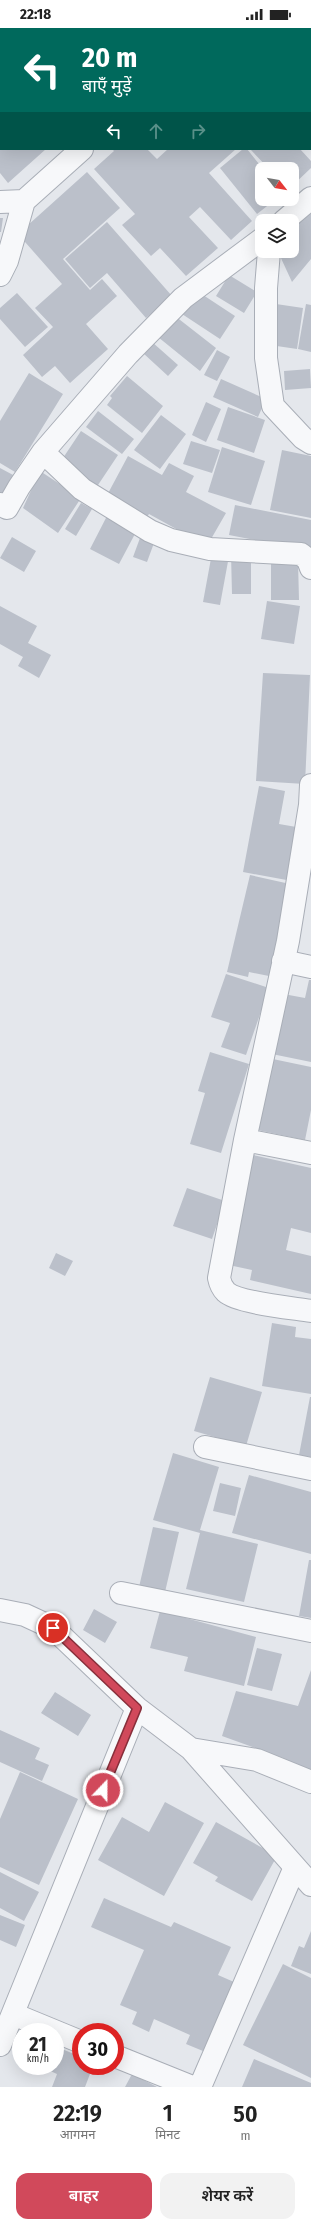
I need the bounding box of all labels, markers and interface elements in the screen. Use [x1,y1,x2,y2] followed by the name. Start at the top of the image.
[20,5,51,23] text: 22:18
[82,41,137,74] text: 20 m
[16,44,68,96] icon: left
[82,75,132,97] text: बाएँ मुड़ें
[103,120,125,142] icon: left
[145,120,167,142] icon: ahead
[187,120,209,142] icon: right
[255,162,299,206] north arrow
[255,162,299,258] map controls
[255,214,299,258] button: layers
[36,1611,70,1645] pin
[42,1617,64,1639] icon: arrive
[82,1769,124,1811] position arrow
[72,2023,124,2075] speed limit sign: 30
[29,2032,47,2056] text: 21
[27,2053,49,2065] text: km/h
[53,2099,102,2127] text: 22:19
[163,2099,173,2127] text: 1
[233,2100,258,2128] text: 50
[60,2127,95,2142] text: आगमन
[155,2127,180,2142] text: मिनट
[241,2128,251,2143] text: m
[16,2173,152,2219] button: बाहर
[160,2173,295,2219] button: शेयर करें

